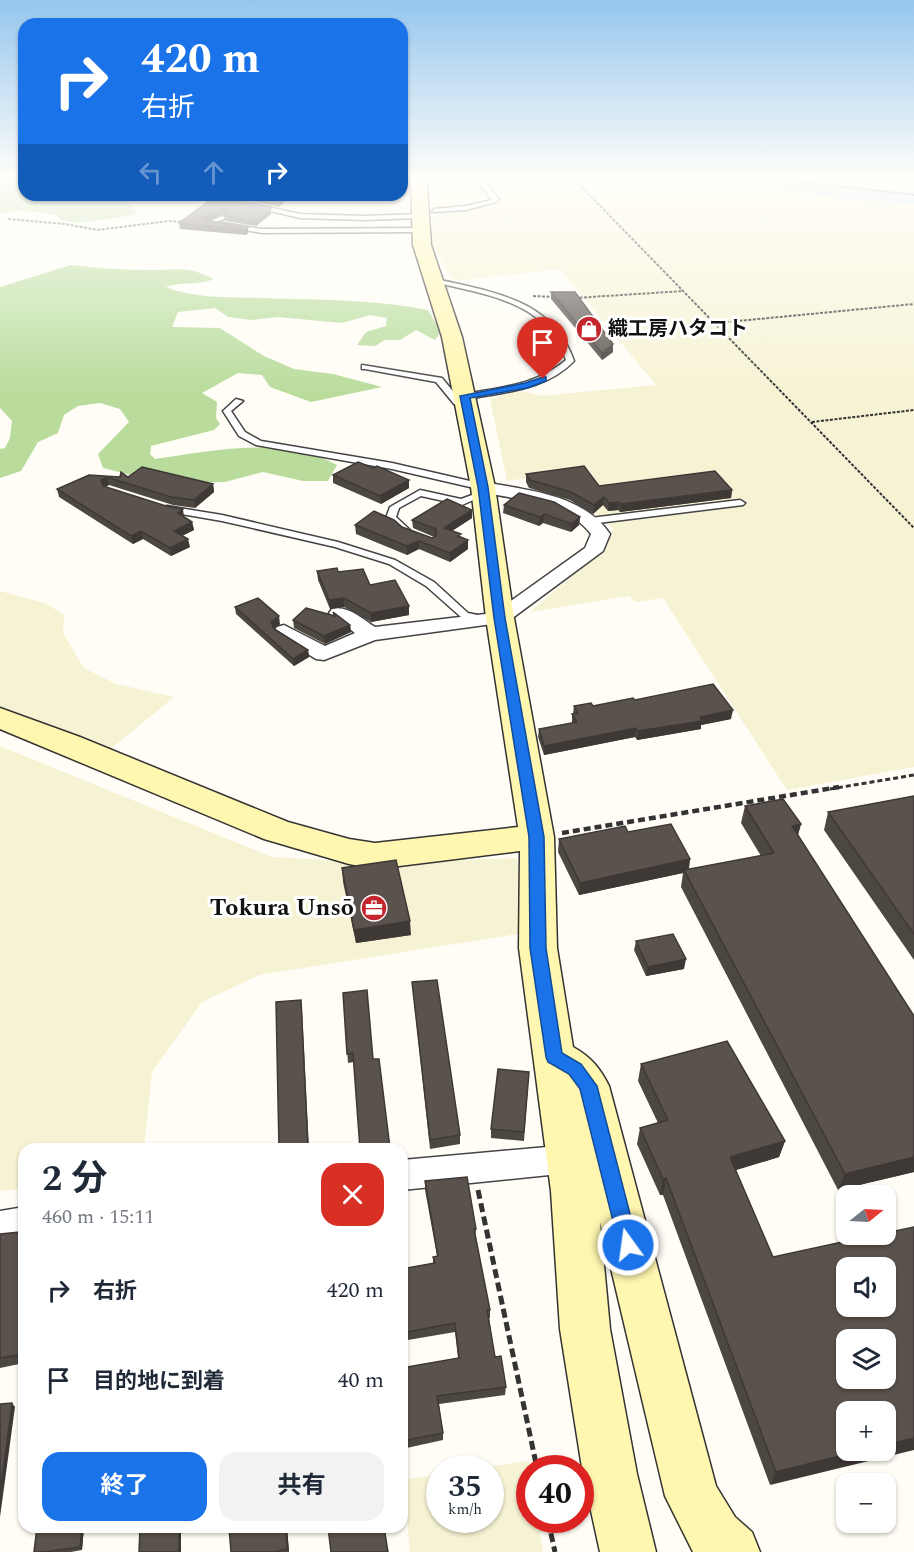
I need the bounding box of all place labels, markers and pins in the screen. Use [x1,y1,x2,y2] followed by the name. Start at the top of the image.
[574,314,604,344] shop icon: 織工房ハタコト
[608,314,748,344] place label: 織工房ハタコト
[517,317,568,379] pin
[210,890,354,926] place label: Tokura Unsō
[359,893,389,923] office icon: Tokura Unsō

